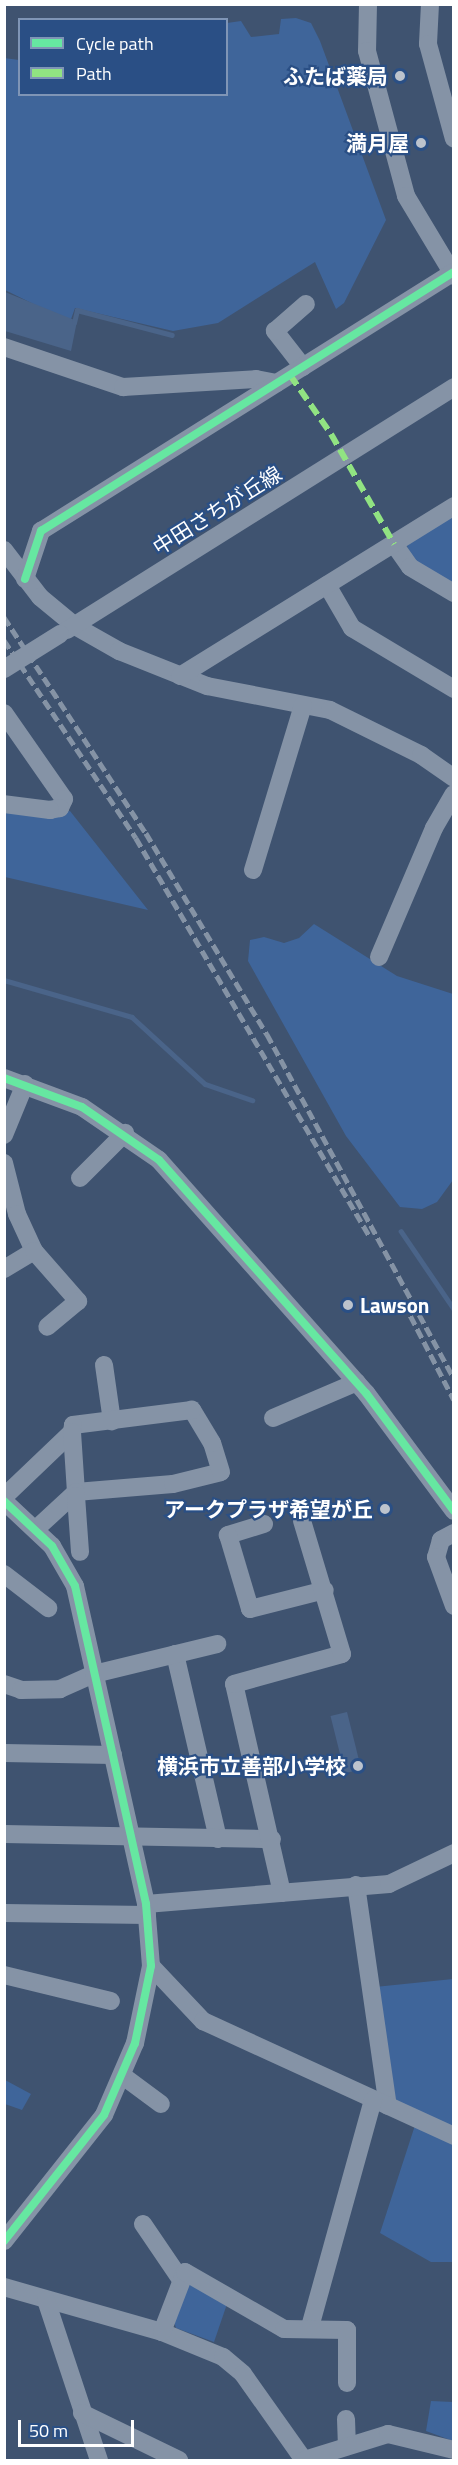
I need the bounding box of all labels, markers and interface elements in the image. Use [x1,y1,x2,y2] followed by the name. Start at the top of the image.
[18,18,228,96] legend
[76,30,154,57] text: Cycle path
[76,60,112,87] text: Path
[283,63,388,89] place label: ふたば薬局
[393,69,407,83] marker: ふたば薬局
[346,130,409,156] place label: 満月屋
[414,136,428,150] marker: 満月屋
[148,460,286,560] street label: 中田さちが丘線
[360,1292,429,1318] place label: Lawson
[341,1298,355,1312] marker: Lawson
[164,1496,373,1522] place label: アークプラザ希望が丘
[378,1502,392,1516] marker: アークプラザ希望が丘
[157,1753,346,1779] place label: 横浜市立善部小学校
[351,1759,365,1773] marker: 横浜市立善部小学校
[21,2408,136,2446] scale bar
[29,2417,68,2444] text: 50 m

